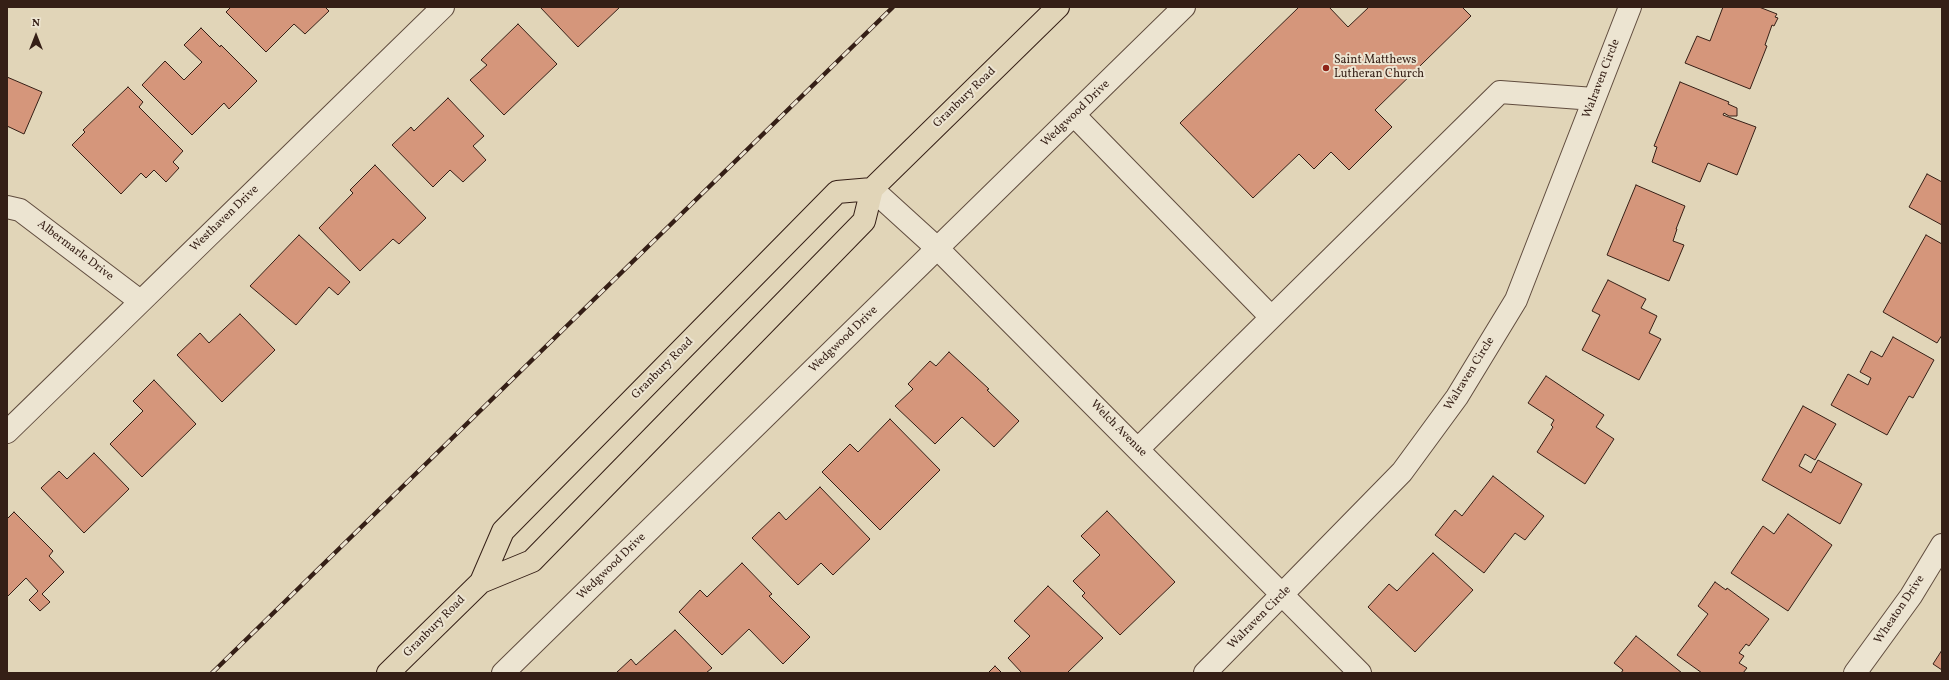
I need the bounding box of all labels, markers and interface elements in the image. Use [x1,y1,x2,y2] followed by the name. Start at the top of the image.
[16,16,56,56] north arrow
[32,16,40,31] text: N
[1580,37,1624,121] street label: Walraven Circle
[1334,54,1424,82] place label: Saint Matthews Lutheran Church
[1321,63,1331,73] marker: Saint Matthews Lutheran Church
[931,65,999,131] street label: Granbury Road
[1039,78,1113,150] street label: Wedgwood Drive
[188,183,262,255] street label: Westhaven Drive
[34,218,116,284] street label: Albermarle Drive
[807,304,881,376] street label: Wedgwood Drive
[629,335,697,403] street label: Granbury Road
[1442,335,1498,413] street label: Walraven Circle
[1087,398,1149,460] street label: Welch Avenue
[575,531,649,603] street label: Wedgwood Drive
[1872,573,1928,647] street label: Wheaton Drive
[1225,583,1295,653] street label: Walraven Circle
[401,593,469,661] street label: Granbury Road

